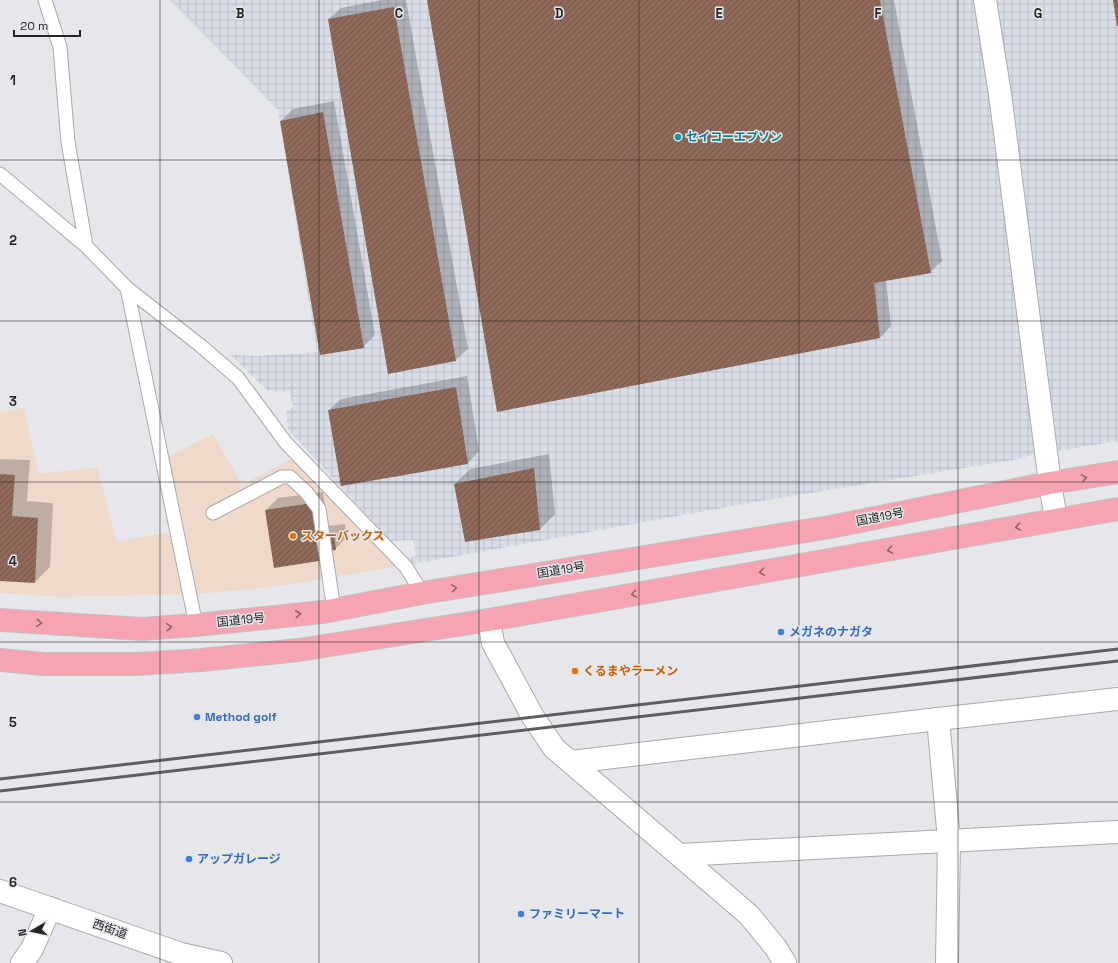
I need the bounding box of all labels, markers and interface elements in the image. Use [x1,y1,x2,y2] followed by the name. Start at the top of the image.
[236,5,245,22] text: B
[395,5,403,22] text: C
[555,5,564,22] text: D
[715,5,723,22] text: E
[875,5,882,22] text: F
[1034,5,1042,22] text: G
[14,12,80,38] scale bar
[20,18,48,34] text: 20 m
[10,72,16,89] text: 1
[686,129,782,145] place label: セイコーエプソン
[673,132,683,142] marker: セイコーエプソン
[9,232,17,249] text: 2
[9,393,17,410] text: 3
[1081,474,1087,483] one-way arrow
[855,505,905,529] street label: 国道19号
[1015,522,1021,531] one-way arrow
[301,528,385,544] place label: スターバックス
[288,531,298,541] marker: スターバックス
[887,545,893,553] one-way arrow
[9,553,17,570] text: 4
[536,558,586,582] street label: 国道19号
[759,567,765,576] one-way arrow
[451,584,457,593] one-way arrow
[631,590,637,598] one-way arrow
[216,610,266,630] street label: 国道19号
[295,610,301,619] one-way arrow
[36,619,42,628] one-way arrow
[166,622,172,631] one-way arrow
[789,624,873,640] place label: メガネのナガタ
[776,627,786,637] marker: メガネのナガタ
[583,663,678,679] place label: くるまやラーメン
[570,666,580,676] marker: くるまやラーメン
[205,709,277,725] place label: Method golf
[192,712,202,722] marker: Method golf
[9,714,17,731] text: 5
[197,851,281,867] place label: アップガレージ
[184,854,194,864] marker: アップガレージ
[9,874,17,891] text: 6
[529,906,625,922] place label: ファミリーマート
[516,909,526,919] marker: ファミリーマート
[12,911,52,951] north arrow
[90,916,130,942] street label: 西街道
[15,928,30,937] text: N

